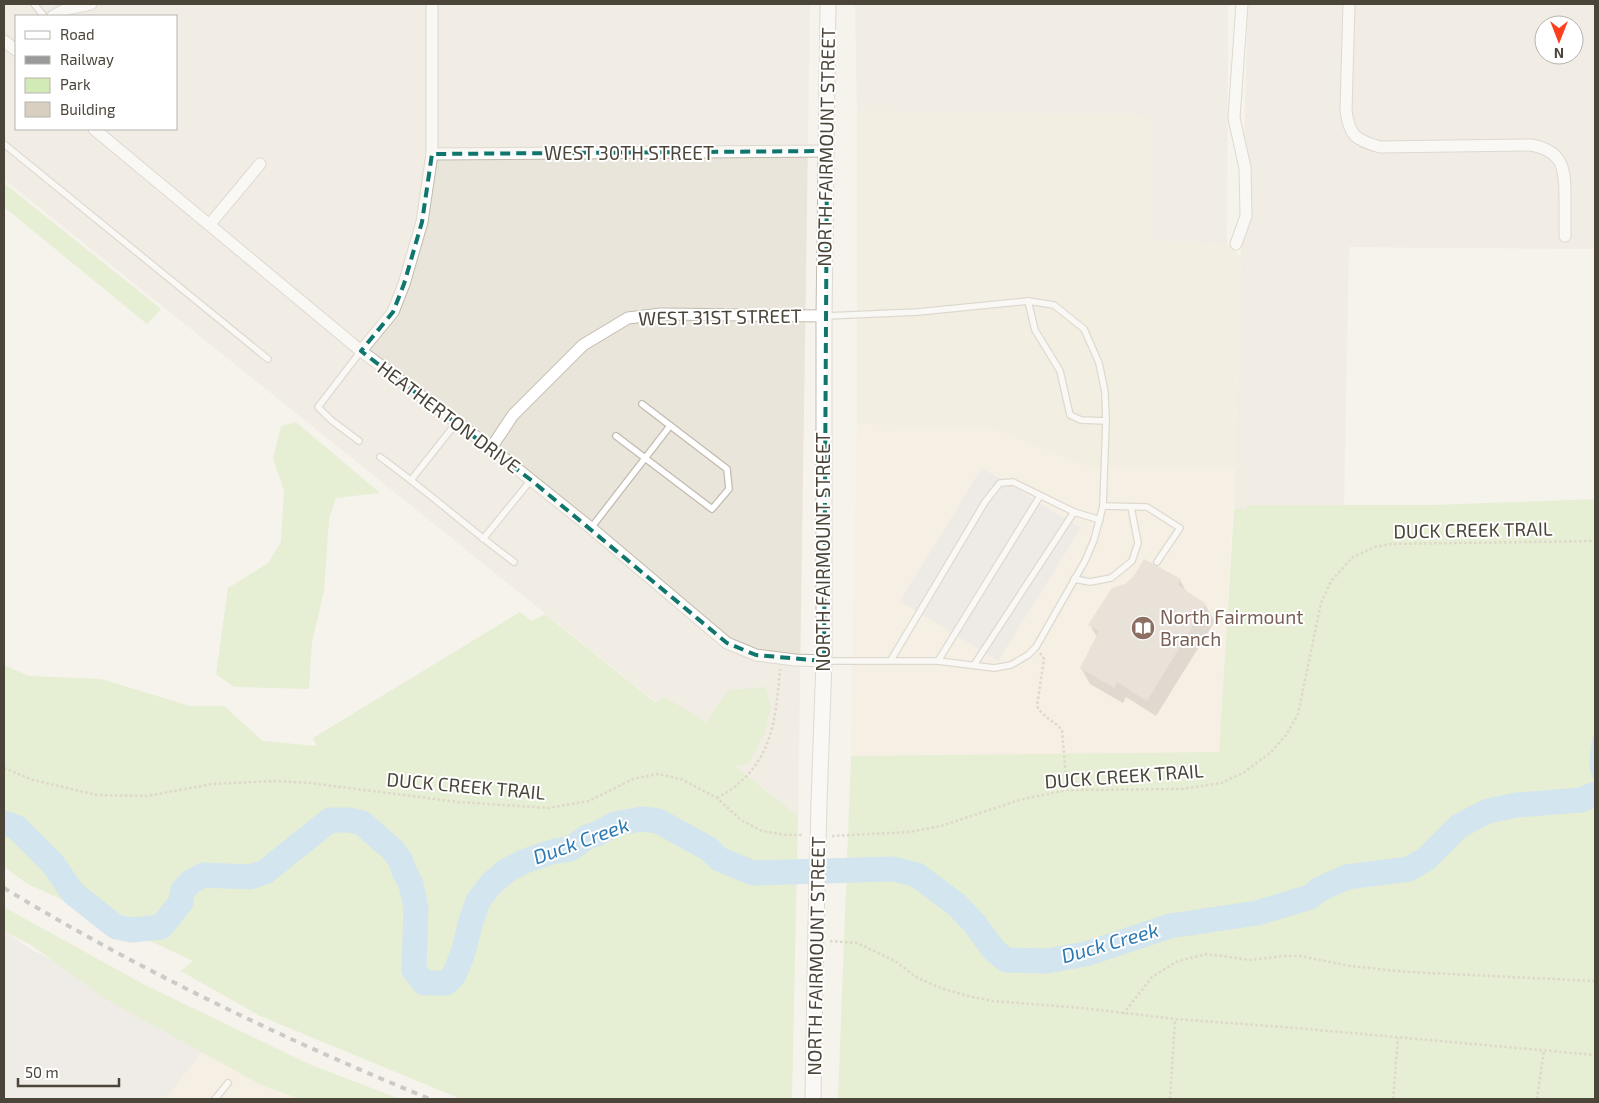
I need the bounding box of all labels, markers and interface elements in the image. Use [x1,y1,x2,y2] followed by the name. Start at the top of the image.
[15,15,178,130] legend
[1534,15,1584,65] north arrow
[60,25,95,43] text: Road
[812,27,839,267] street label: NORTH FAIRMOUNT STREET
[1554,45,1564,62] text: N
[60,50,114,68] text: Railway
[60,75,91,93] text: Park
[60,100,116,118] text: Building
[544,141,714,164] street label: WEST 30TH STREET
[638,304,802,329] street label: WEST 31ST STREET
[373,355,525,478] street label: HEATHERTON DRIVE
[811,432,834,672] street label: NORTH FAIRMOUNT STREET
[1393,517,1553,542] street label: DUCK CREEK TRAIL
[1160,605,1303,650] place label: North Fairmount Branch
[1130,615,1156,641] library icon: North Fairmount Branch
[1044,758,1205,793] street label: DUCK CREEK TRAIL
[386,767,547,804] street label: DUCK CREEK TRAIL
[530,812,632,868] water label: Duck Creek
[802,836,829,1076] street label: NORTH FAIRMOUNT STREET
[1058,917,1161,967] water label: Duck Creek
[18,1056,119,1088] scale bar
[25,1063,59,1081] text: 50 m

